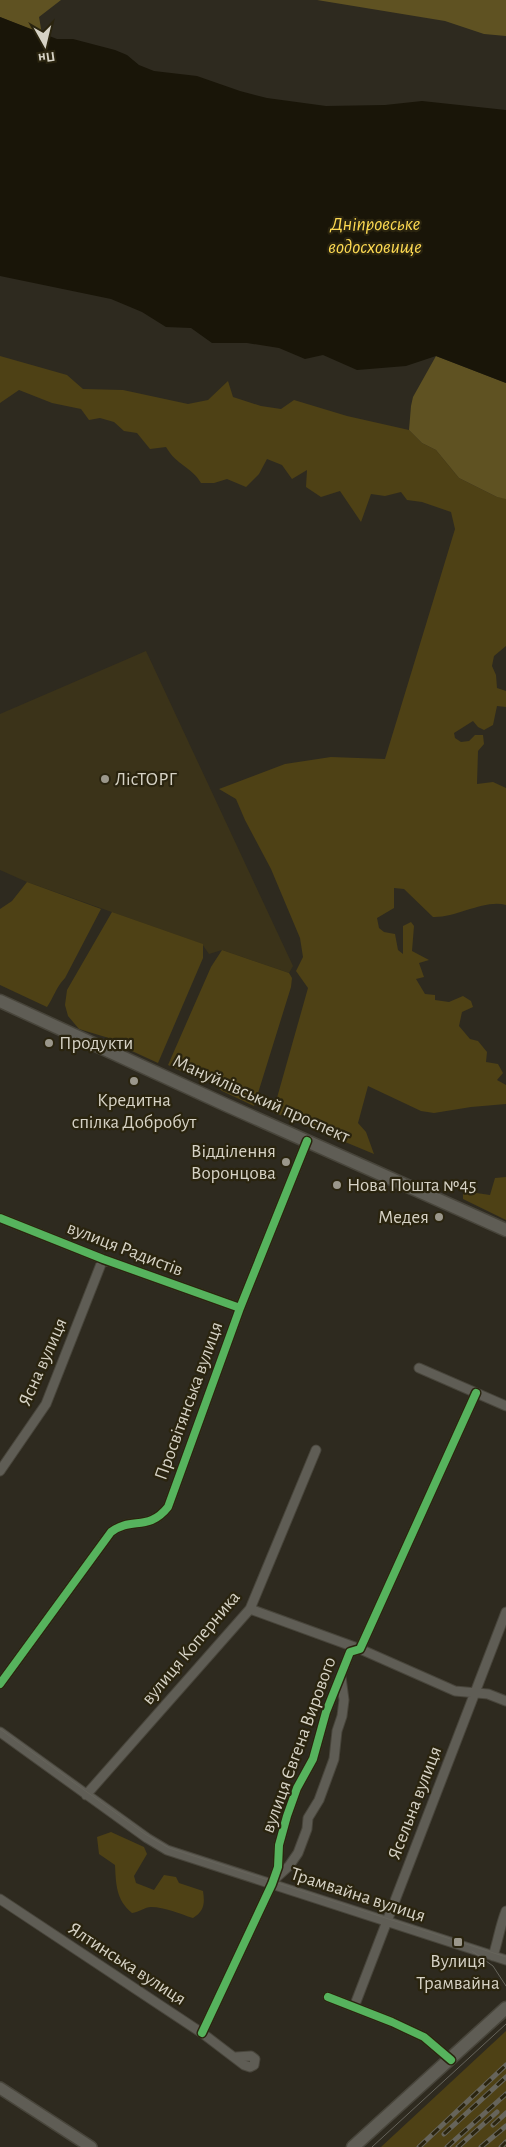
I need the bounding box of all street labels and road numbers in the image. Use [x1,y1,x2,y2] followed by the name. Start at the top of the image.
[170,1051,352,1147] street label: Мануйлівський проспект
[64,1218,186,1280] street label: вулиця Радистів
[15,1315,71,1409] street label: Ясна вулиця
[152,1319,226,1483] street label: Просвітянська вулиця
[138,1587,244,1708] street label: вулиця Коперника
[258,1654,340,1836] street label: вулиця Євгена Вирового
[385,1744,445,1862] street label: Ясельна вулиця
[288,1864,428,1926] street label: Трамвайна вулиця
[65,1919,189,2009] street label: Ялтинська вулиця

